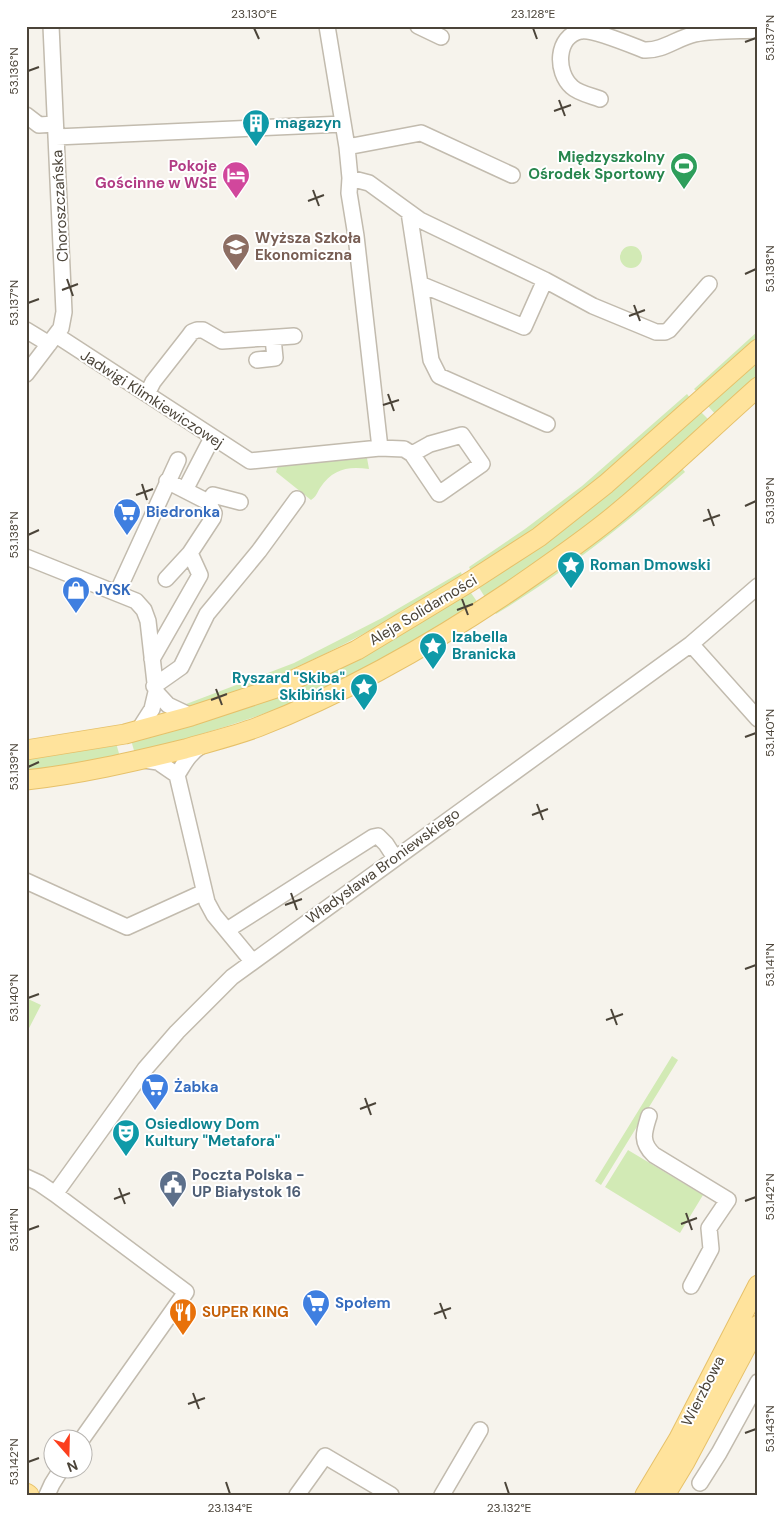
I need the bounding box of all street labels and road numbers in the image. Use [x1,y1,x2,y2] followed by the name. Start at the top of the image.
[47,149,73,263] street label: Choroszczańska
[77,345,227,453] street label: Jadwigi Klimkiewiczowej
[365,570,481,650] street label: Aleja Solidarności
[302,803,464,929] street label: Władysława Broniewskiego
[677,1352,729,1430] street label: Wierzbowa

